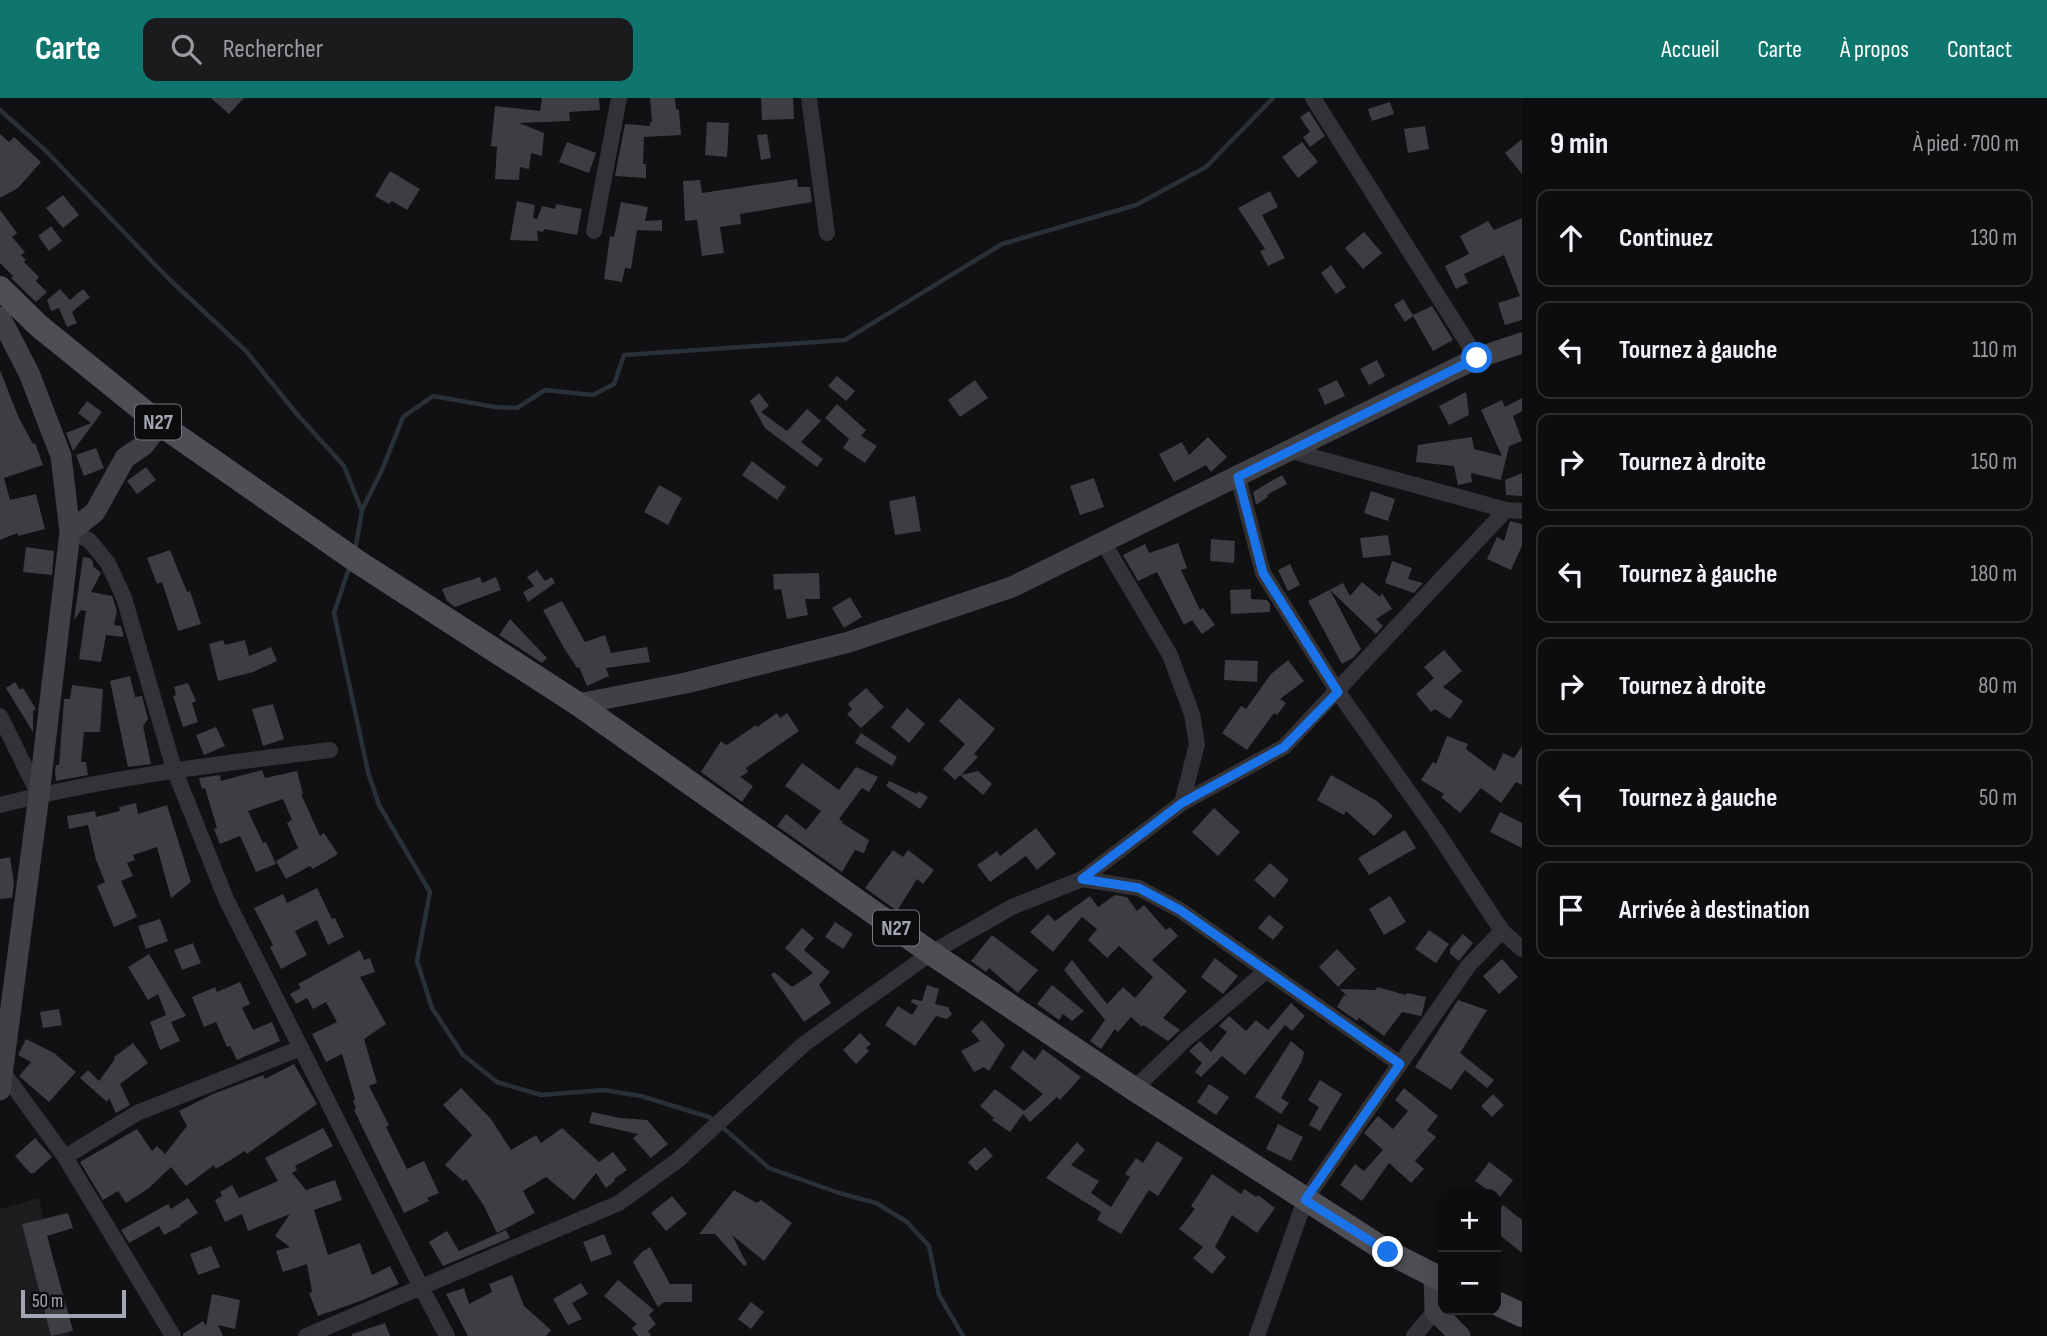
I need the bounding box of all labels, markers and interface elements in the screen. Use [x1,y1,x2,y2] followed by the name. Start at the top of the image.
[143,18,633,81] search box
[35,29,101,69] text: Carte
[167,30,205,68] icon: search
[223,34,323,65] text: Rechercher
[1661,35,1720,64] text: Accueil
[1758,35,1802,64] text: Carte
[1840,35,1909,64] text: À propos
[1947,35,2012,64] text: Contact
[1550,126,1608,162] text: 9 min
[1913,130,2019,158] text: À pied · 700 m
[1552,219,1590,257] icon: ahead
[1619,223,1713,254] text: Continuez
[1971,224,2017,252] text: 130 m
[1552,331,1590,369] icon: left
[1619,335,1777,366] text: Tournez à gauche
[1972,336,2017,364] text: 110 m
[1461,342,1492,373] route start
[135,404,181,440] road number: N27
[1552,443,1590,481] icon: right
[1619,447,1766,478] text: Tournez à droite
[1971,448,2017,476] text: 150 m
[1552,555,1590,593] icon: left
[1619,559,1777,590] text: Tournez à gauche
[1970,560,2017,588] text: 180 m
[1552,667,1590,705] icon: right
[1619,671,1766,702] text: Tournez à droite
[1978,672,2017,700] text: 80 m
[1552,779,1590,817] icon: left
[1619,783,1777,814] text: Tournez à gauche
[1979,784,2017,812] text: 50 m
[1552,891,1590,929] icon: arrive
[1619,895,1810,926] text: Arrivée à destination
[873,910,919,946] road number: N27
[1438,1189,1501,1315] map controls
[1438,1189,1501,1252] button: +
[1372,1236,1403,1267] route end
[1438,1252,1501,1315] button: −
[21,1287,126,1319] scale bar
[32,1290,63,1313] text: 50 m

